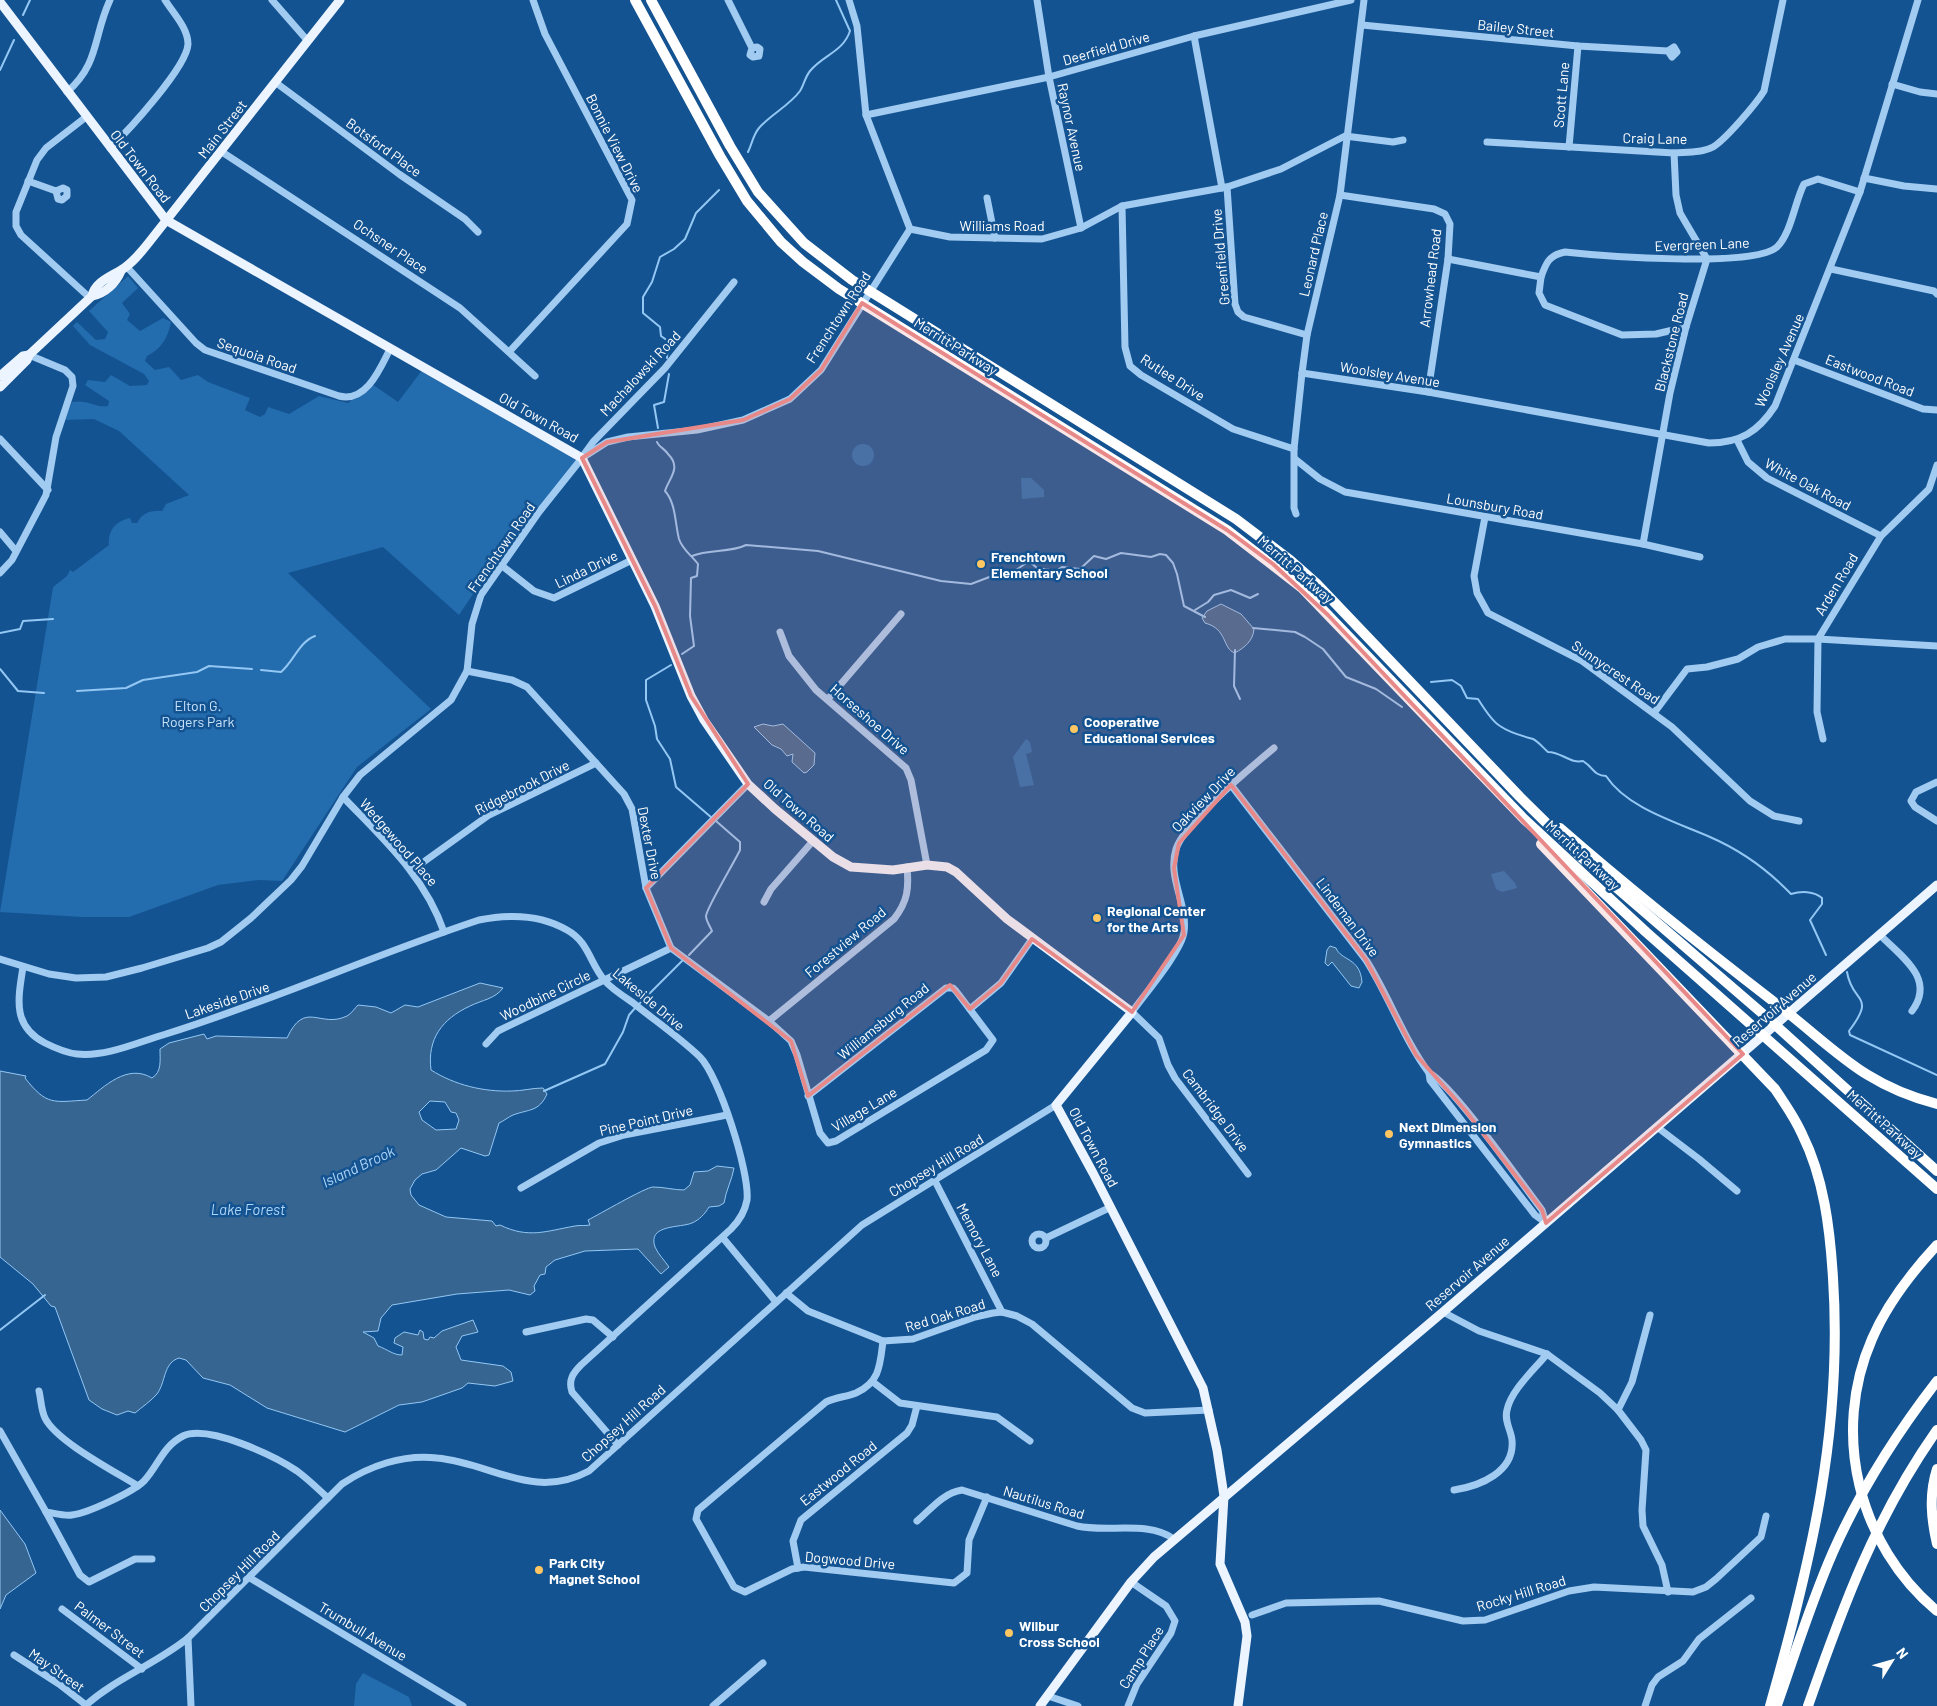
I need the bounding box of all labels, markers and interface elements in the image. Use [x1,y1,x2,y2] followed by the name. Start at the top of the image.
[1477,16,1555,40] street label: Bailey Street
[1061,27,1151,69] street label: Deerfield Drive
[1550,61,1572,129] street label: Scott Lane
[1054,81,1090,173] street label: Raynor Avenue
[583,91,647,195] street label: Bonnie View Drive
[194,96,250,162] street label: Main Street
[343,114,425,180] street label: Botsford Place
[107,126,175,206] street label: Old Town Road
[1623,129,1687,147] street label: Craig Lane
[1207,208,1233,306] street label: Greenfield Drive
[1295,210,1331,298] street label: Leonard Place
[350,215,432,277] street label: Ochsner Place
[959,217,1045,234] street label: Williams Road
[1416,228,1444,328] street label: Arrowhead Road
[1654,234,1750,254] street label: Evergreen Lane
[802,268,874,366] street label: Frenchtown Road
[1650,291,1692,393] street label: Blackstone Road
[1751,310,1807,410] street label: Woolsley Avenue
[911,314,1001,379] street label: Merritt Parkway
[596,327,684,419] street label: Machalowski Road
[215,333,299,377] street label: Sequoia Road
[1138,350,1208,404] street label: Rutlee Drive
[1823,350,1917,400] street label: Eastwood Road
[1339,358,1441,390] street label: Woolsley Avenue
[496,388,582,446] street label: Old Town Road
[1762,454,1854,514] street label: White Oak Road
[1445,489,1545,523] street label: Lounsbury Road
[464,499,538,595] street label: Frenchtown Road
[1254,531,1338,607] street label: Merritt Parkway
[552,547,620,591] street label: Linda Drive
[991,548,1108,581] place label: Frenchtown Elementary School
[1811,550,1861,618] street label: Arden Road
[975,558,987,570] marker: Frenchtown Elementary School
[1569,636,1663,708] street label: Sunnycrest Road
[827,680,913,758] street label: Horseshoe Drive
[161,697,235,730] park label: Elton G. Rogers Park
[1084,713,1215,746] place label: Cooperative Educational Services
[1068,723,1080,735] marker: Cooperative Educational Services
[472,756,572,818] street label: Ridgebrook Drive
[1168,763,1238,835] street label: Oakview Drive
[760,775,838,845] street label: Old Town Road
[356,795,442,889] street label: Wedgewood Place
[635,805,665,881] street label: Dexter Drive
[1542,816,1624,894] street label: Merritt Parkway
[1313,874,1383,960] street label: Lindeman Drive
[1107,902,1206,935] place label: Regional Center for the Arts
[801,903,889,981] street label: Forestview Road
[1091,912,1103,924] marker: Regional Center for the Arts
[610,964,688,1034] street label: Lakeside Drive
[497,966,593,1024] street label: Woodbine Circle
[1729,968,1819,1050] street label: Reservoir Avenue
[182,978,272,1022] street label: Lakeside Drive
[834,979,932,1063] street label: Williamsburg Road
[1179,1065,1253,1155] street label: Cambridge Drive
[828,1083,900,1135] street label: Village Lane
[1844,1086,1926,1163] street label: Merritt Parkway
[598,1101,694,1139] street label: Pine Point Drive
[1066,1104,1122,1190] street label: Old Town Road
[1399,1118,1497,1151] place label: Next Dimension Gymnastics
[1383,1128,1395,1140] marker: Next Dimension Gymnastics
[886,1130,986,1200] street label: Chopsey Hill Road
[319,1141,398,1191] water label: Island Brook
[211,1200,286,1218] water label: Lake Forest
[953,1200,1007,1280] street label: Memory Lane
[1422,1232,1512,1314] street label: Reservoir Avenue
[903,1295,987,1335] street label: Red Oak Road
[577,1381,669,1465] street label: Chopsey Hill Road
[796,1437,880,1509] street label: Eastwood Road
[1001,1482,1087,1522] street label: Nautilus Road
[195,1527,283,1615] street label: Chopsey Hill Road
[804,1548,896,1572] street label: Dogwood Drive
[549,1554,640,1587] place label: Park City Magnet School
[533,1564,545,1576] marker: Park City Magnet School
[1474,1571,1568,1615] street label: Rocky Hill Road
[71,1597,149,1661] street label: Palmer Street
[316,1598,410,1664] street label: Trumbull Avenue
[1019,1617,1100,1650] place label: Wilbur Cross School
[1115,1622,1167,1692] street label: Camp Place
[1003,1627,1015,1639] marker: Wilbur Cross School
[1867,1636,1917,1686] north arrow
[1893,1644,1912,1662] text: N
[26,1645,88,1695] street label: May Street

